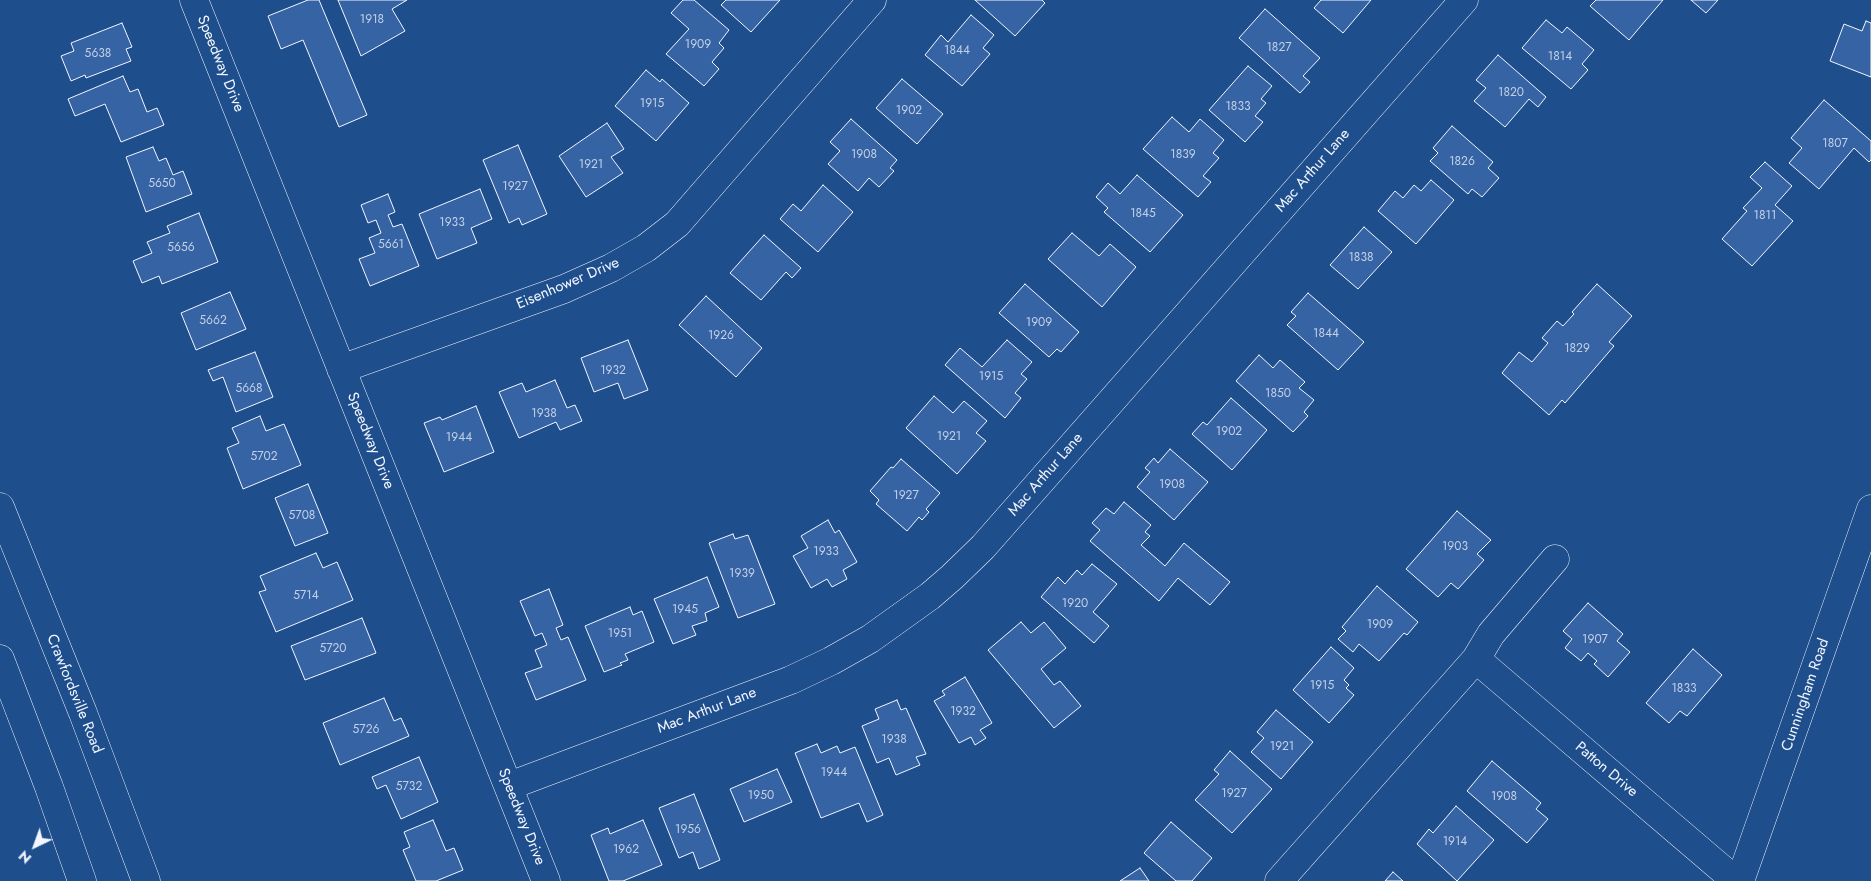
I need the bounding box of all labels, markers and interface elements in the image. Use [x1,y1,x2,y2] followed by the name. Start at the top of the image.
[192,13,248,115] street label: Speedway Drive
[360,13,384,27] house number: 1918
[685,38,711,52] house number: 1909
[1266,41,1292,55] house number: 1827
[944,44,970,58] house number: 1844
[85,47,111,61] house number: 5638
[1548,50,1572,64] house number: 1814
[1498,86,1524,100] house number: 1820
[640,97,664,111] house number: 1915
[1225,100,1251,114] house number: 1833
[896,104,922,118] house number: 1902
[1272,126,1354,216] street label: Mac Arthur Lane
[1822,137,1848,151] house number: 1807
[851,148,877,162] house number: 1908
[1170,148,1196,162] house number: 1839
[1449,155,1475,169] house number: 1826
[579,158,603,172] house number: 1921
[148,177,176,191] house number: 5650
[502,180,528,194] house number: 1927
[1130,207,1156,221] house number: 1845
[1754,209,1776,223] house number: 1811
[439,216,465,230] house number: 1933
[378,238,404,252] house number: 5661
[167,241,195,255] house number: 5656
[1348,251,1374,265] house number: 1838
[514,254,622,314] street label: Eisenhower Drive
[199,314,227,328] house number: 5662
[1026,316,1052,330] house number: 1909
[1313,327,1339,341] house number: 1844
[708,329,734,343] house number: 1926
[1564,342,1590,356] house number: 1829
[600,364,626,378] house number: 1932
[979,370,1003,384] house number: 1915
[235,382,263,396] house number: 5668
[1265,387,1291,401] house number: 1850
[342,390,398,492] street label: Speedway Drive
[531,407,557,421] house number: 1938
[1216,425,1242,439] house number: 1902
[937,430,961,444] house number: 1921
[1005,430,1087,520] street label: Mac Arthur Lane
[446,431,472,445] house number: 1944
[250,450,278,464] house number: 5702
[1159,478,1185,492] house number: 1908
[893,489,919,503] house number: 1927
[289,509,315,523] house number: 5708
[1442,540,1468,554] house number: 1903
[813,545,839,559] house number: 1933
[729,567,755,581] house number: 1939
[293,589,319,603] house number: 5714
[1062,597,1088,611] house number: 1920
[672,603,698,617] house number: 1945
[1367,618,1393,632] house number: 1909
[608,627,632,641] house number: 1951
[42,632,106,756] street label: Crawfordsville Road
[1582,633,1608,647] house number: 1907
[1778,636,1834,754] street label: Cunningham Road
[319,642,347,656] house number: 5720
[1310,679,1334,693] house number: 1915
[1671,682,1697,696] house number: 1833
[655,684,759,738] street label: Mac Arthur Lane
[950,705,976,719] house number: 1932
[353,723,379,737] house number: 5726
[881,733,907,747] house number: 1938
[1571,739,1641,801] street label: Patton Drive
[1270,740,1294,754] house number: 1921
[493,766,549,868] street label: Speedway Drive
[821,766,847,780] house number: 1944
[396,780,422,794] house number: 5732
[1221,787,1247,801] house number: 1927
[748,789,774,803] house number: 1950
[1491,790,1517,804] house number: 1908
[10,821,60,871] north arrow
[675,823,701,837] house number: 1956
[1443,835,1467,849] house number: 1914
[613,843,639,857] house number: 1962
[14,846,36,868] text: N

